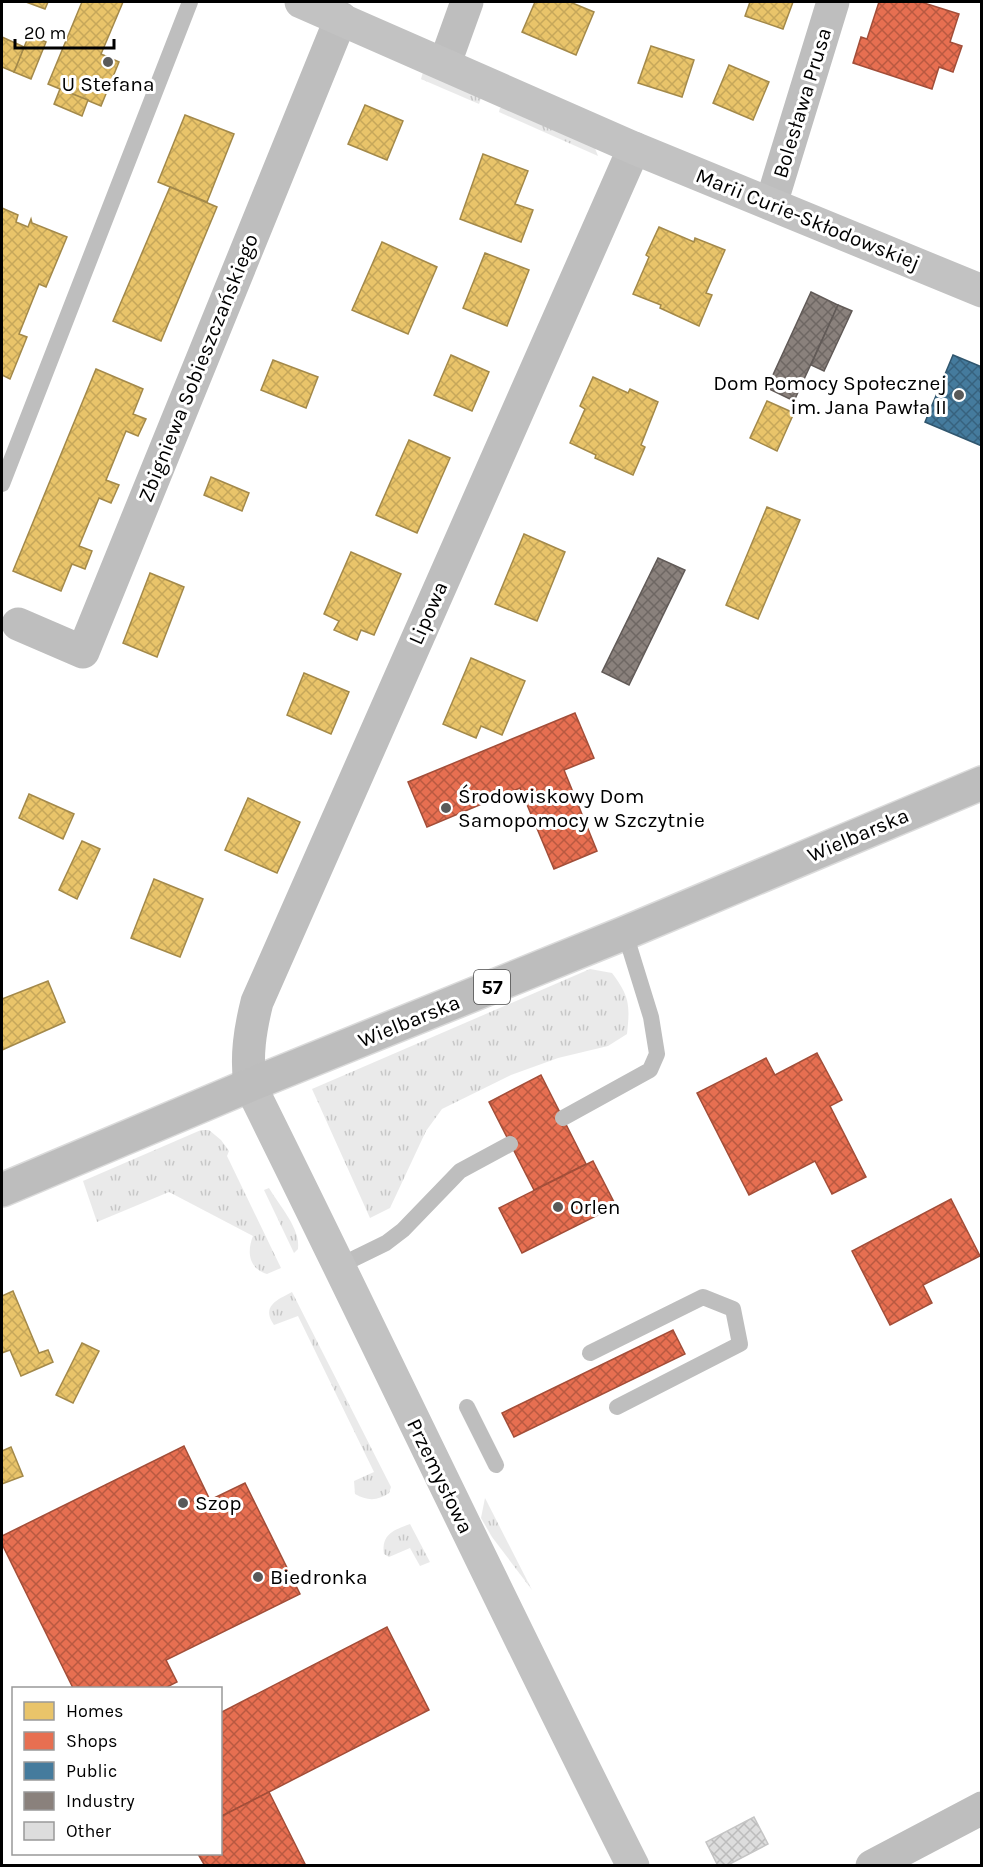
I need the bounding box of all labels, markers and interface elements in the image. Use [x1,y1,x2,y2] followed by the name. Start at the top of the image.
[15,12,114,50] scale bar
[24,22,66,44] text: 20 m
[768,25,836,181] street label: Bolesława Prusa
[101,55,115,69] marker: U Stefana
[61,72,155,96] place label: U Stefana
[692,163,924,275] street label: Marii Curie-Skłodowskiej
[133,230,263,506] street label: Zbigniewa Sobieszczańskiego
[713,371,947,419] place label: Dom Pomocy Społecznej im. Jana Pawła II
[952,388,966,402] marker: Dom Pomocy Społecznej im. Jana Pawła II
[403,578,453,648] street label: Lipowa
[458,784,705,832] place label: Środowiskowy Dom Samopomocy w Szczytnie
[439,801,453,815] marker: Środowiskowy Dom Samopomocy w Szczytnie
[804,803,912,867] street label: Wielbarska
[474,970,510,1004] road number: 57
[355,990,463,1052] street label: Wielbarska
[570,1195,620,1219] place label: Orlen
[551,1200,565,1214] marker: Orlen
[402,1415,478,1537] street label: Przemysłowa
[195,1491,241,1515] place label: Szop
[176,1496,190,1510] marker: Szop
[270,1565,368,1589] place label: Biedronka
[251,1570,265,1584] marker: Biedronka
[12,1687,222,1855] legend
[66,1700,123,1722] text: Homes
[66,1730,118,1752] text: Shops
[66,1760,117,1782] text: Public
[66,1790,135,1812] text: Industry
[66,1820,111,1842] text: Other

